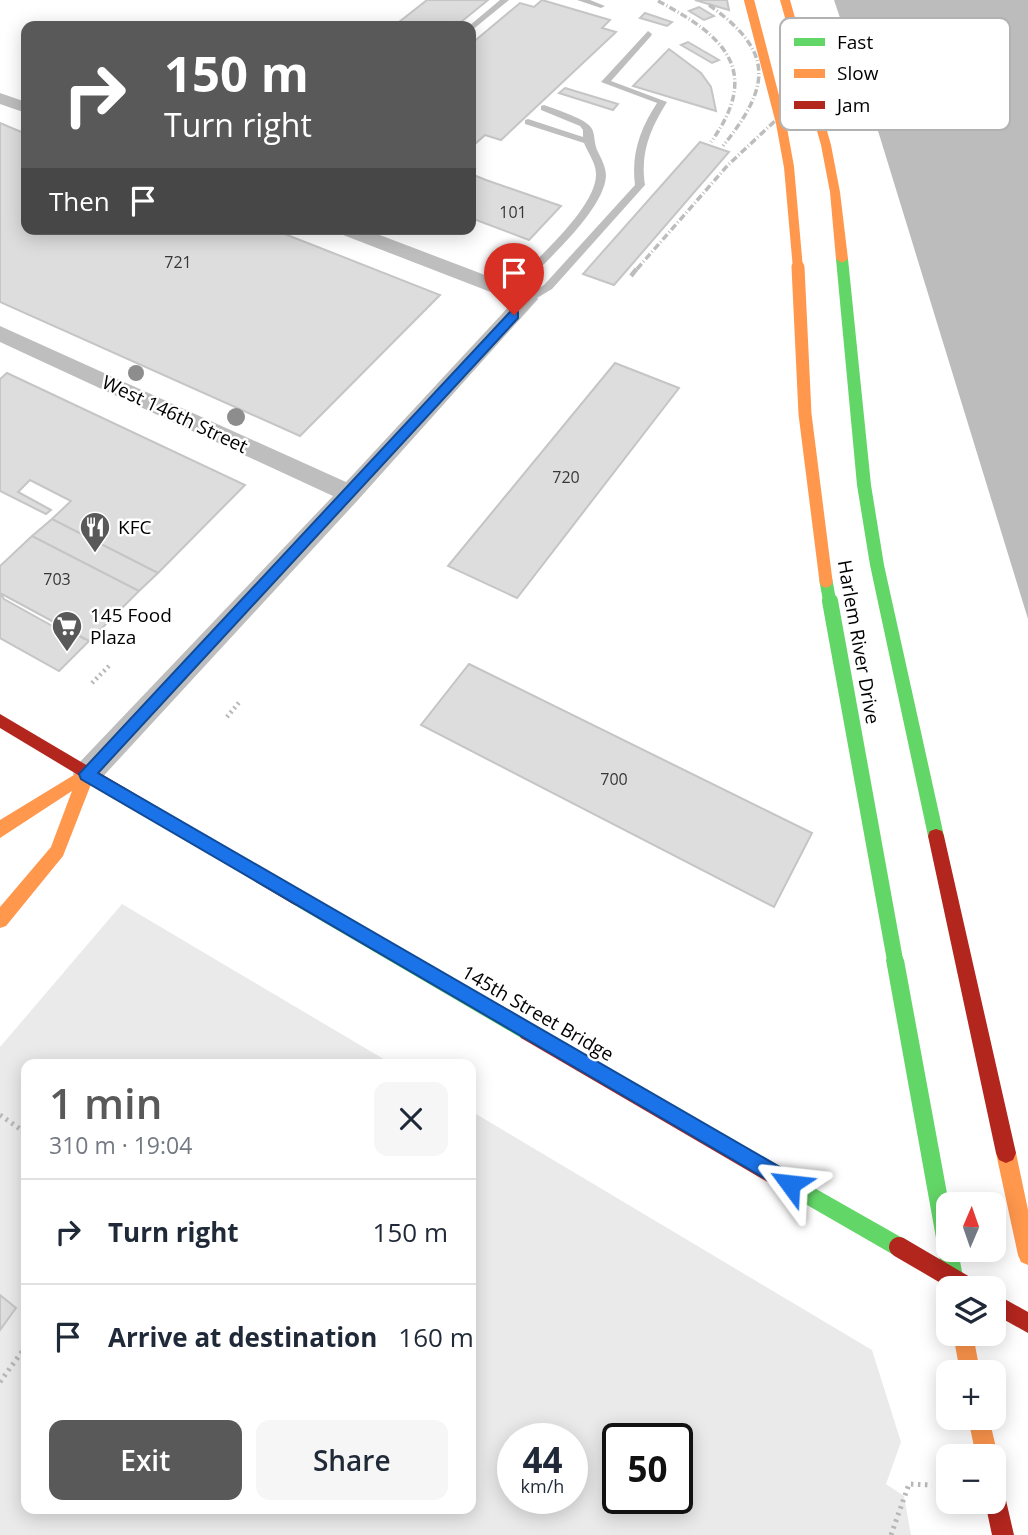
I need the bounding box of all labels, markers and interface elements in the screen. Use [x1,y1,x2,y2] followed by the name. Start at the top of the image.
[780,18,1010,130] legend
[837,29,873,55] text: Fast
[164,40,309,106] text: 150 m
[49,49,140,140] icon: right
[837,60,879,86] text: Slow
[835,92,870,118] text: Jam
[164,103,312,146] text: Turn right
[124,182,162,220] icon: arrive
[49,183,110,219] text: Then
[499,201,527,223] house number: 101
[484,243,544,315] pin
[164,251,192,273] house number: 721
[495,254,533,292] icon: arrive
[98,369,252,459] street label: West 146th Street
[552,466,580,488] house number: 720
[78,510,112,554] restaurant icon: KFC
[118,514,151,540] place label: KFC
[832,558,886,726] street label: Harlem River Drive
[43,568,71,590] house number: 703
[90,602,172,650] place label: 145 Food Plaza
[50,609,84,653] supermarket icon: 145 Food Plaza
[600,768,628,790] house number: 700
[457,959,619,1067] street label: 145th Street Bridge
[49,1074,162,1131] text: 1 min
[374,1082,448,1156] button: close
[49,1129,192,1161] text: 310 m · 19:04
[753,1147,827,1221] position arrow
[936,1192,1006,1262] north arrow
[936,1192,1006,1514] map controls
[49,1213,87,1251] icon: right
[108,1214,239,1250] text: Turn right
[373,1214,448,1250] text: 150 m
[936,1276,1006,1346] button: layers
[49,1318,87,1356] icon: arrive
[108,1319,377,1355] text: Arrive at destination
[398,1319,474,1355] text: 160 m
[936,1360,1006,1430] button: +
[49,1420,242,1500] button: Exit
[256,1420,448,1500] button: Share
[602,1423,693,1514] speed limit sign: 50
[522,1436,563,1483] text: 44
[936,1444,1006,1514] button: −
[521,1474,564,1498] text: km/h

